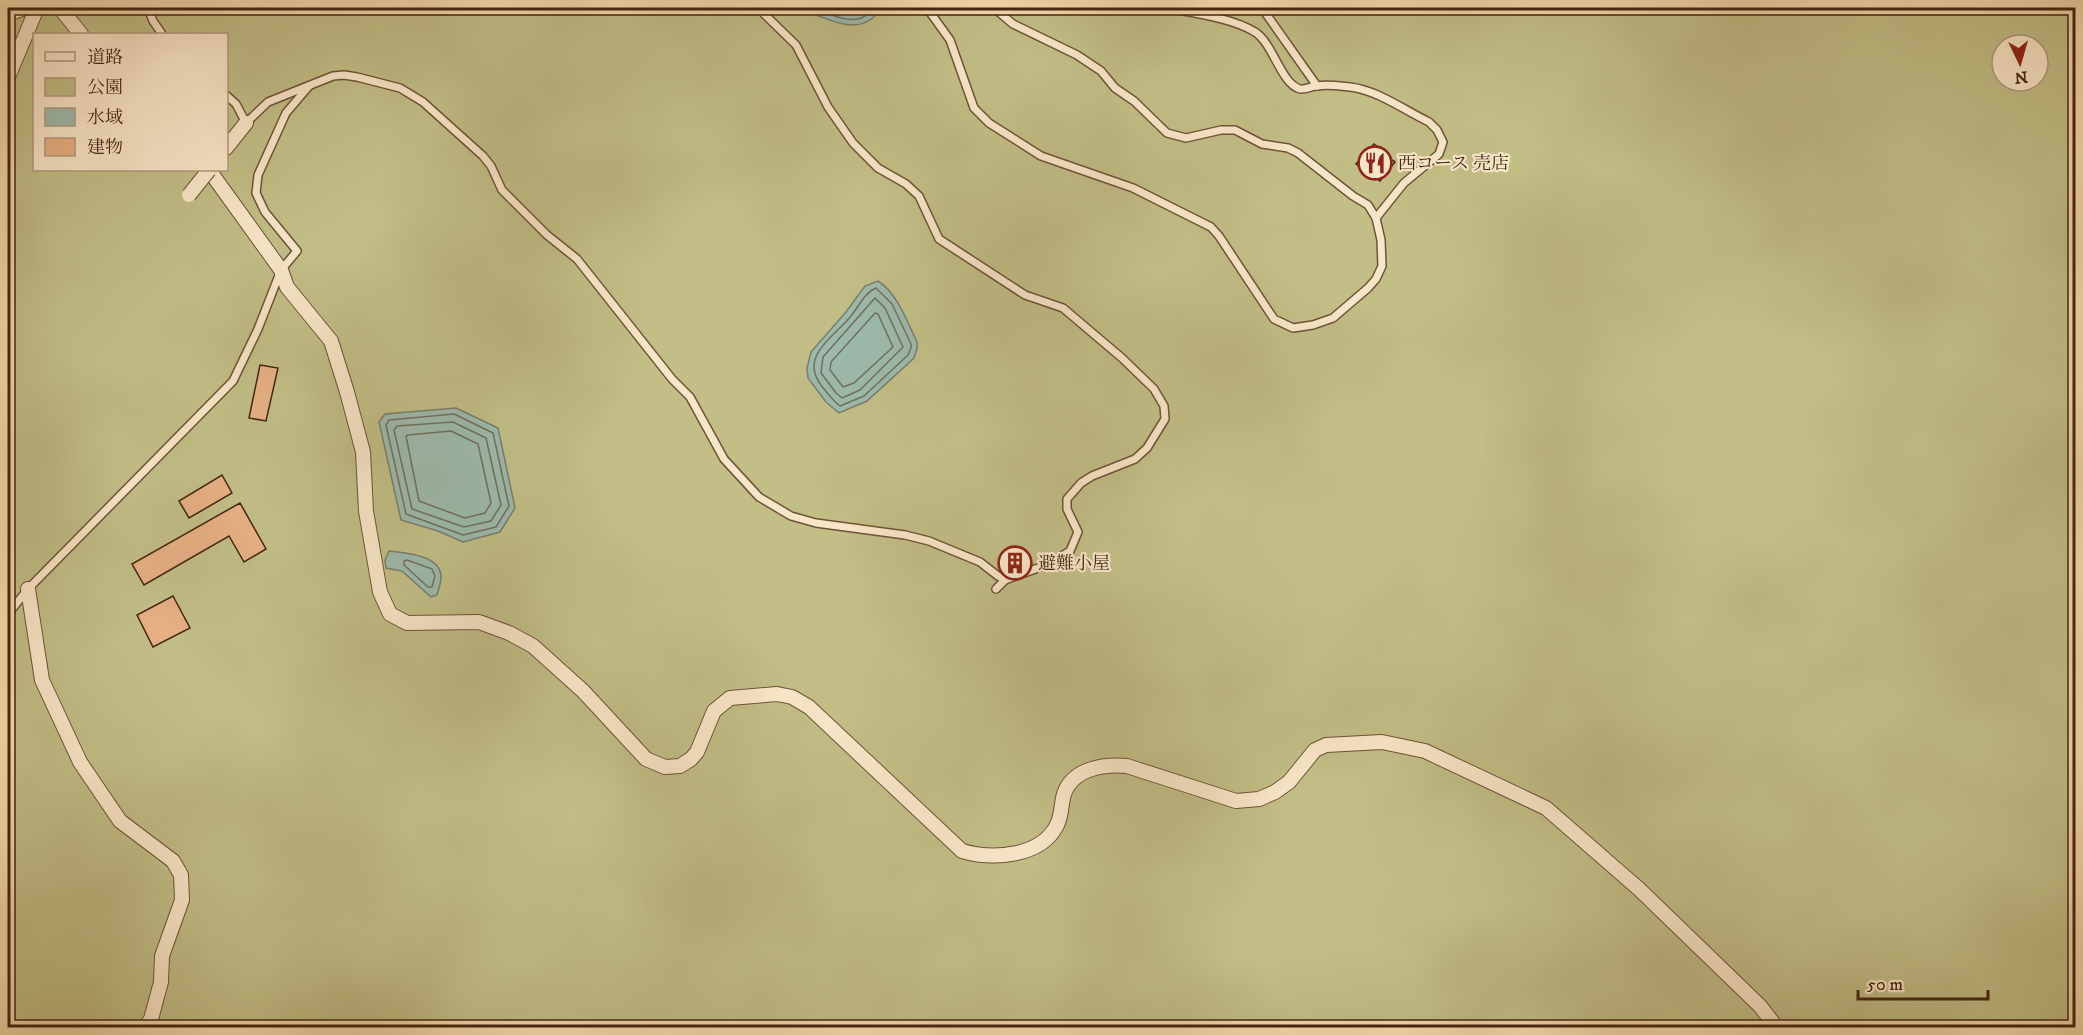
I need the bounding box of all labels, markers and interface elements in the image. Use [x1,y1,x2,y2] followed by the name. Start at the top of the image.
[33,33,228,171] legend
[1990,33,2050,93] north arrow
[87,47,123,69] text: 道路
[2014,66,2029,87] text: N
[87,77,123,99] text: 公園
[87,107,123,129] text: 水域
[87,137,123,159] text: 建物
[1357,145,1393,181] restaurant icon: 西コース 売店
[1398,153,1509,175] place label: 西コース 売店
[997,545,1033,581] building icon: 避難小屋
[1038,553,1110,575] place label: 避難小屋
[1858,963,1988,1001] scale bar
[1867,974,1903,996] text: 50 m

